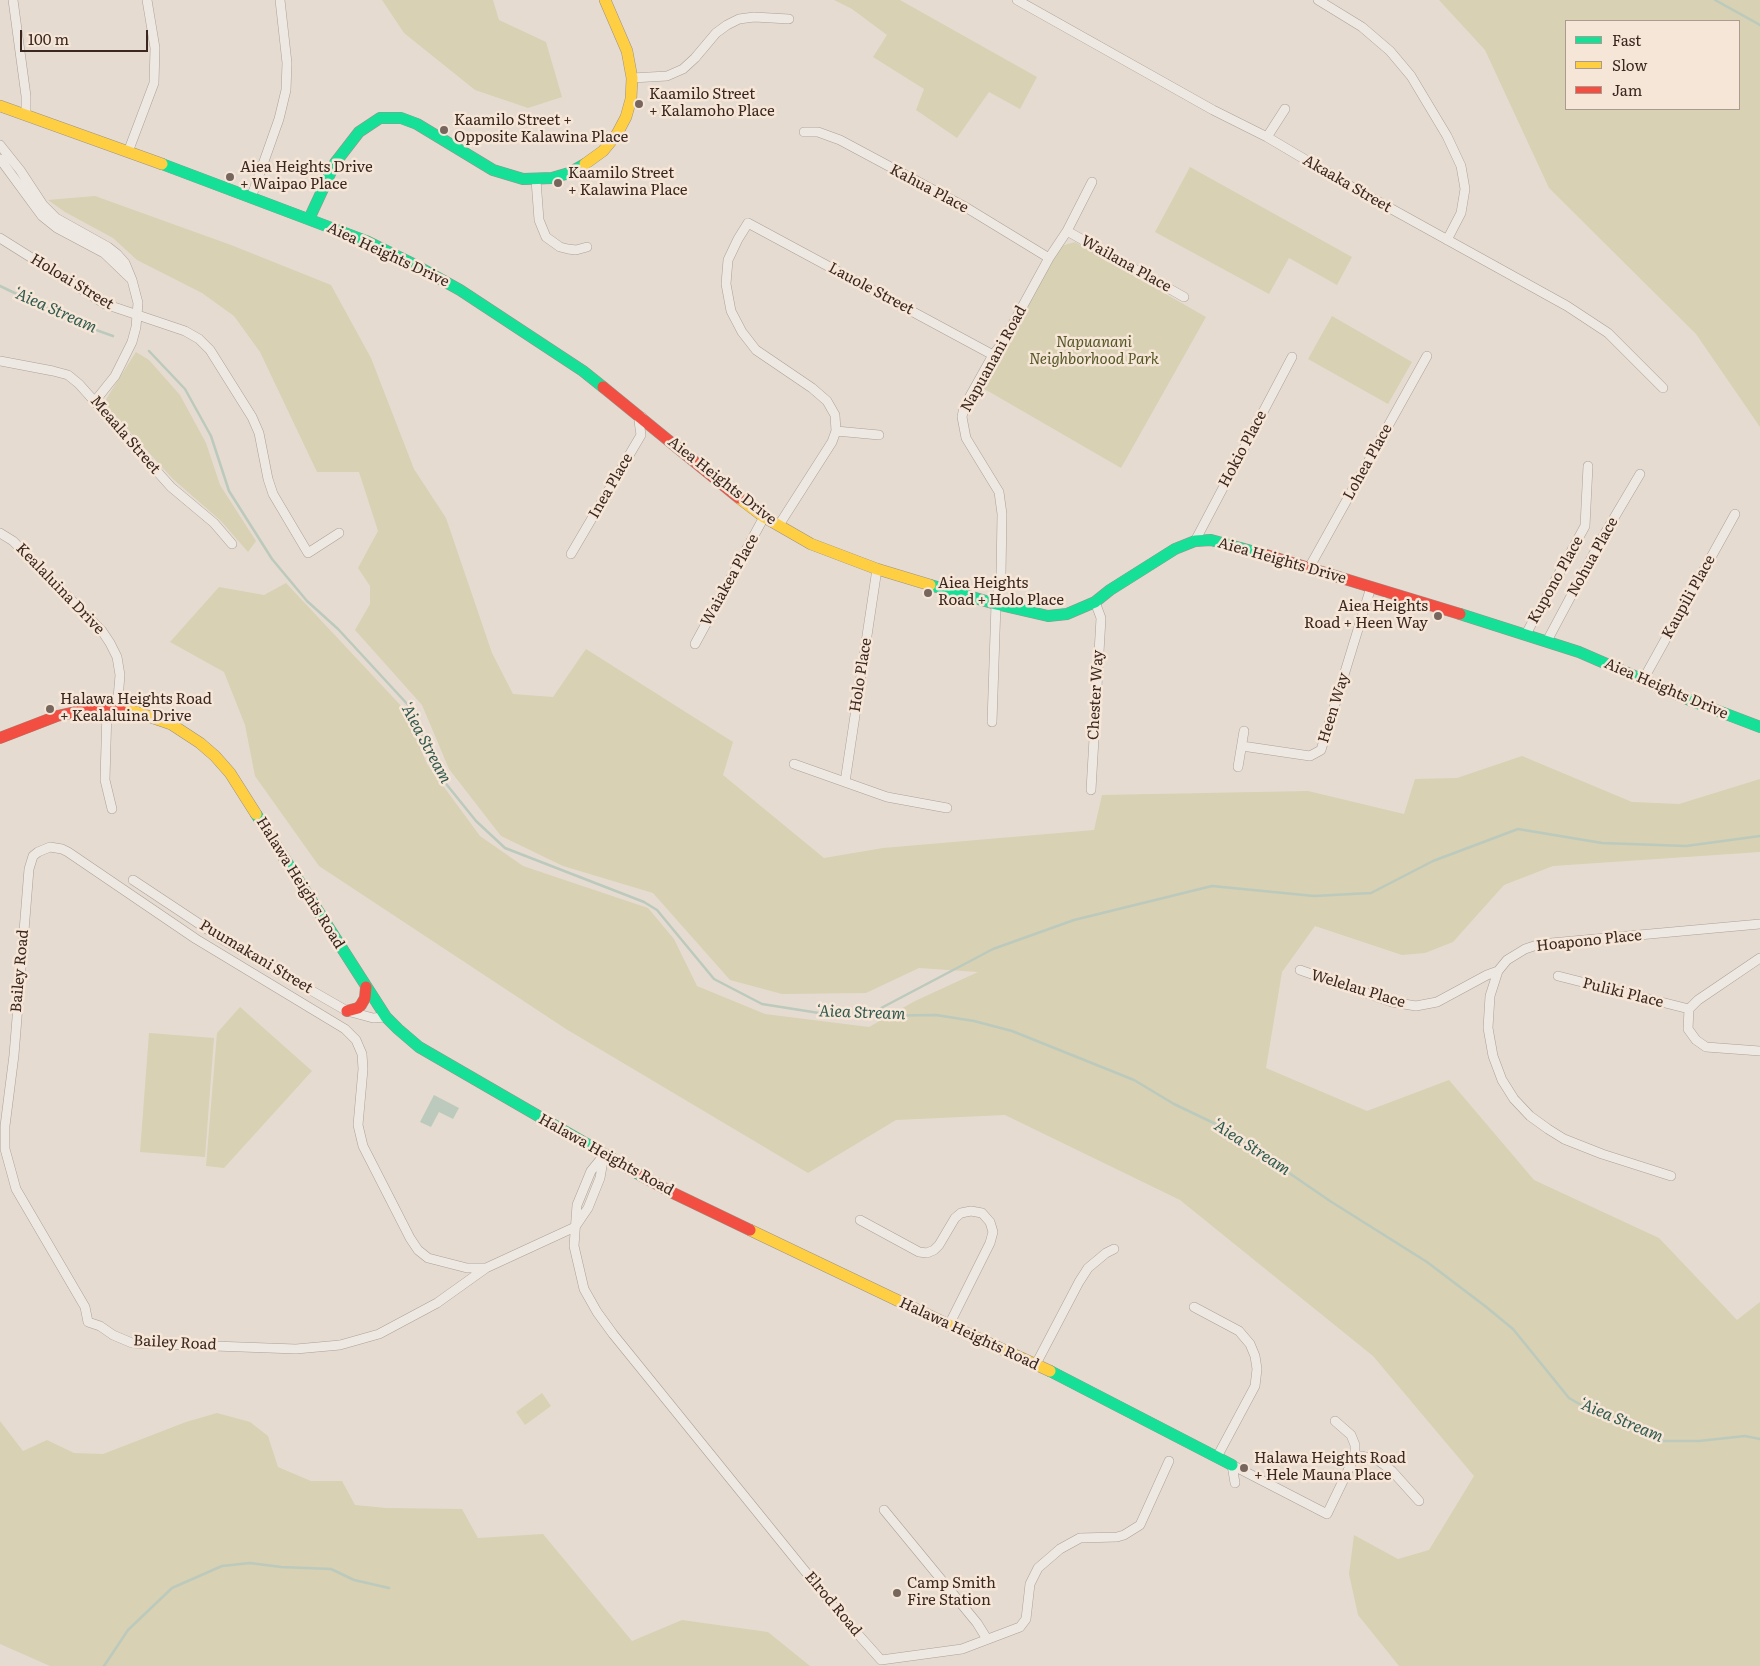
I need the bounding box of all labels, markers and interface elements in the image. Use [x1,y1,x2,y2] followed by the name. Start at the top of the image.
[22,20,150,52] scale bar
[1565,20,1740,110] legend
[28,27,69,50] text: 100 m
[1612,28,1641,51] text: Fast
[1612,53,1647,76] text: Slow
[1612,78,1642,101] text: Jam
[649,86,775,121] place label: Kaamilo Street + Kalamoho Place
[633,98,645,110] marker: Kaamilo Street + Kalamoho Place
[454,112,628,147] place label: Kaamilo Street + Opposite Kalawina Place
[438,124,450,136] marker: Kaamilo Street + Opposite Kalawina Place
[1299,151,1395,217] street label: Akaaka Street
[240,159,373,194] place label: Aiea Heights Drive + Waipao Place
[887,161,971,217] street label: Kahua Place
[568,165,688,200] place label: Kaamilo Street + Kalawina Place
[224,171,236,183] marker: Aiea Heights Drive + Waipao Place
[552,177,564,189] marker: Kaamilo Street + Kalawina Place
[324,219,452,291] street label: Aiea Heights Drive
[1078,232,1174,296] street label: Wailana Place
[27,250,117,314] street label: Holoai Street
[825,259,917,319] street label: Lauole Street
[12,285,100,337] water label: ʻAiea Stream
[957,303,1031,415] street label: Napuanani Road
[1029,334,1159,369] park label: Napuanani Neighborhood Park
[86,392,164,478] street label: Meaala Street
[1215,408,1271,490] street label: Hokio Place
[1340,421,1396,503] street label: Lohea Place
[664,433,780,529] street label: Aiea Heights Drive
[585,450,637,522] street label: Inea Place
[1564,514,1622,600] street label: Nohua Place
[697,531,763,629] street label: Waiakea Place
[1525,533,1587,627] street label: Kupono Place
[1216,534,1348,588] street label: Aiea Heights Drive
[12,540,108,638] street label: Kealaluina Drive
[1659,552,1719,642] street label: Kaupili Place
[938,575,1064,610] place label: Aiea Heights Road + Holo Place
[922,587,934,599] marker: Aiea Heights Road + Holo Place
[1304,598,1428,633] place label: Aiea Heights Road + Heen Way
[1432,610,1444,622] marker: Aiea Heights Road + Heen Way
[846,637,876,713] street label: Holo Place
[1085,650,1107,740] street label: Chester Way
[1601,655,1731,723] street label: Aiea Heights Drive
[1315,671,1353,745] street label: Heen Way
[60,691,212,726] place label: Halawa Heights Road + Kealaluina Drive
[397,701,455,787] water label: ʻAiea Stream
[44,703,56,715] marker: Halawa Heights Road + Kealaluina Drive
[252,814,348,952] street label: Halawa Heights Road
[196,916,316,998] street label: Puumakani Street
[1535,927,1643,955] street label: Hoapono Place
[7,929,33,1013] street label: Bailey Road
[1309,966,1407,1012] street label: Welelau Place
[1581,974,1665,1012] street label: Puliki Place
[818,1002,906,1024] water label: ʻAiea Stream
[535,1110,677,1200] street label: Halawa Heights Road
[1210,1116,1294,1180] water label: ʻAiea Stream
[896,1294,1042,1374] street label: Halawa Heights Road
[133,1332,217,1354] street label: Bailey Road
[1578,1395,1666,1447] water label: ʻAiea Stream
[1254,1450,1406,1485] place label: Halawa Heights Road + Hele Mauna Place
[1238,1462,1250,1474] marker: Halawa Heights Road + Hele Mauna Place
[801,1568,865,1640] street label: Elrod Road
[907,1575,996,1610] place label: Camp Smith Fire Station
[891,1587,903,1599] marker: Camp Smith Fire Station

